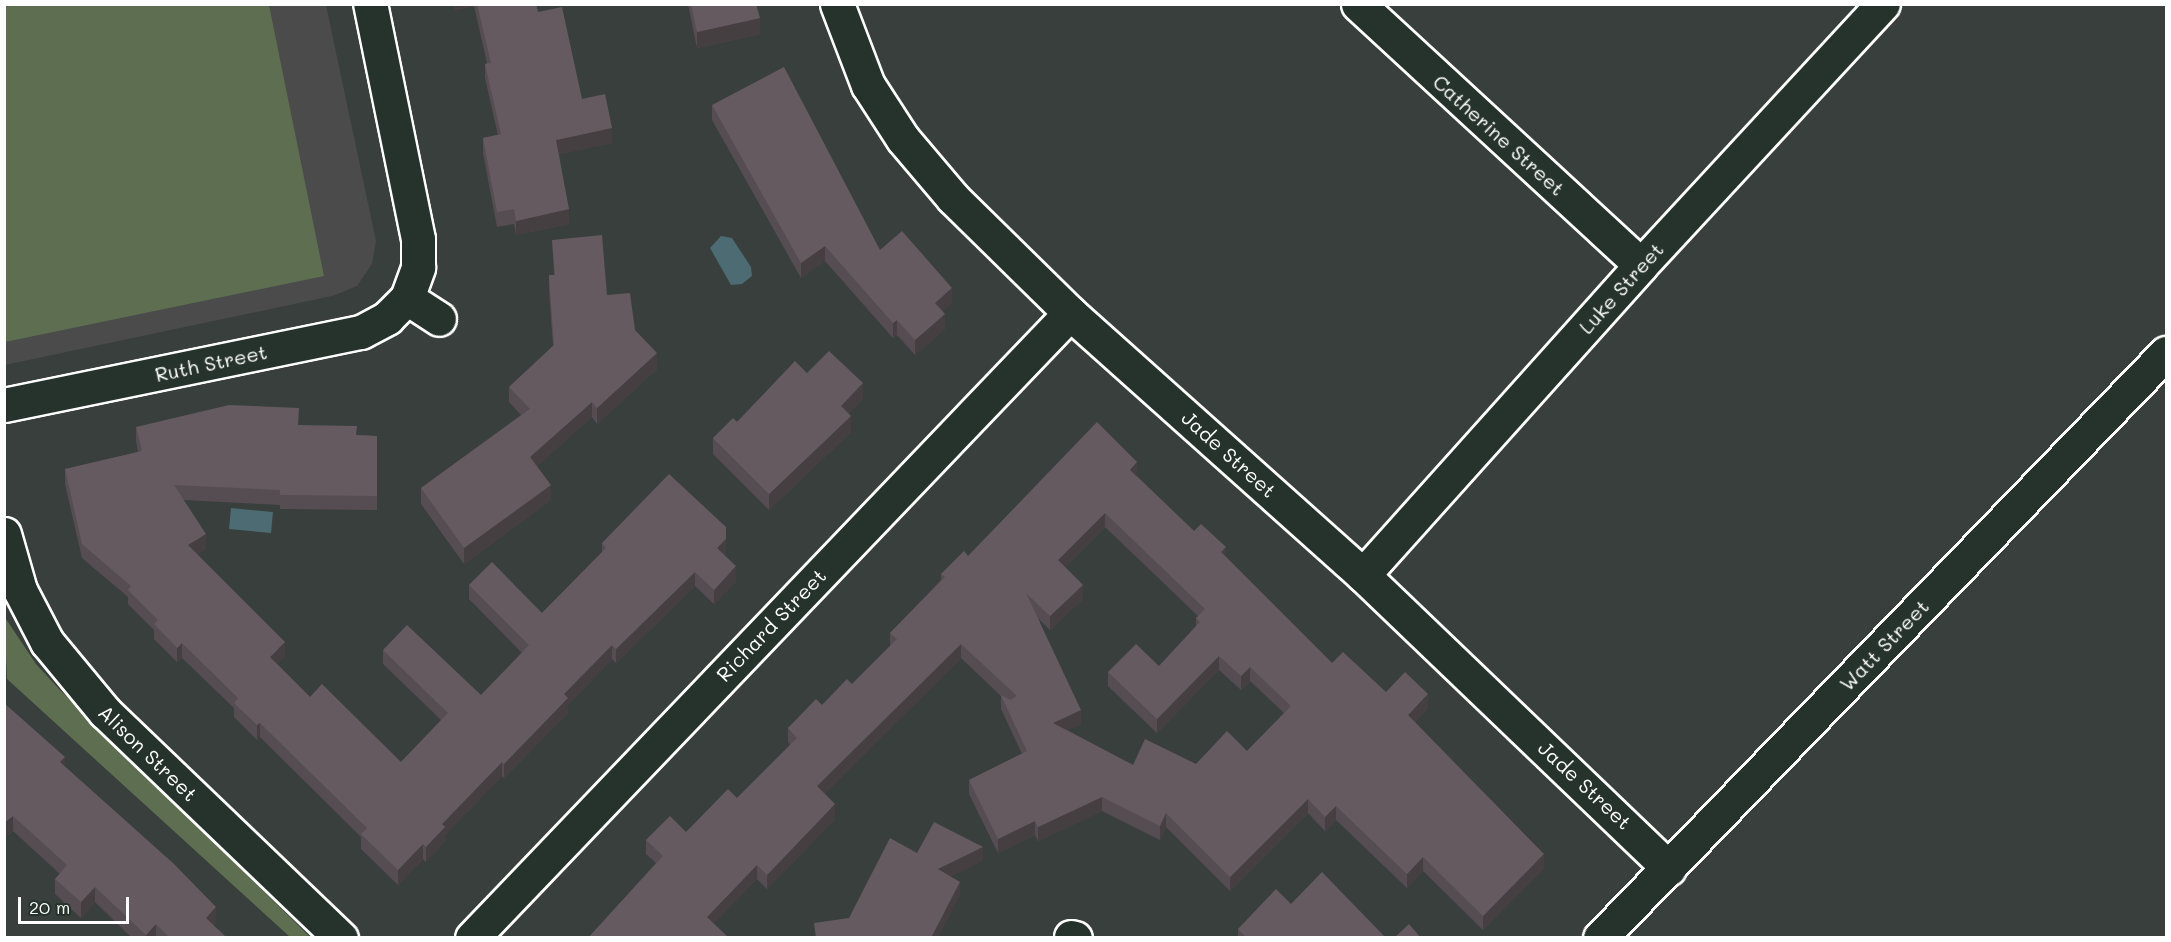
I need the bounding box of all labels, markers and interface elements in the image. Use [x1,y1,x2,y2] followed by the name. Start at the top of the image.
[1428,70,1570,200] street label: Catherine Street
[1574,237,1668,339] street label: Luke Street
[153,339,269,387] street label: Ruth Street
[1177,405,1281,503] street label: Jade Street
[711,564,831,686] street label: Richard Street
[1834,594,1934,696] street label: Watt Street
[94,700,202,806] street label: Alison Street
[1533,736,1637,834] street label: Jade Street
[21,885,132,923] scale bar
[29,895,70,919] text: 20 m

